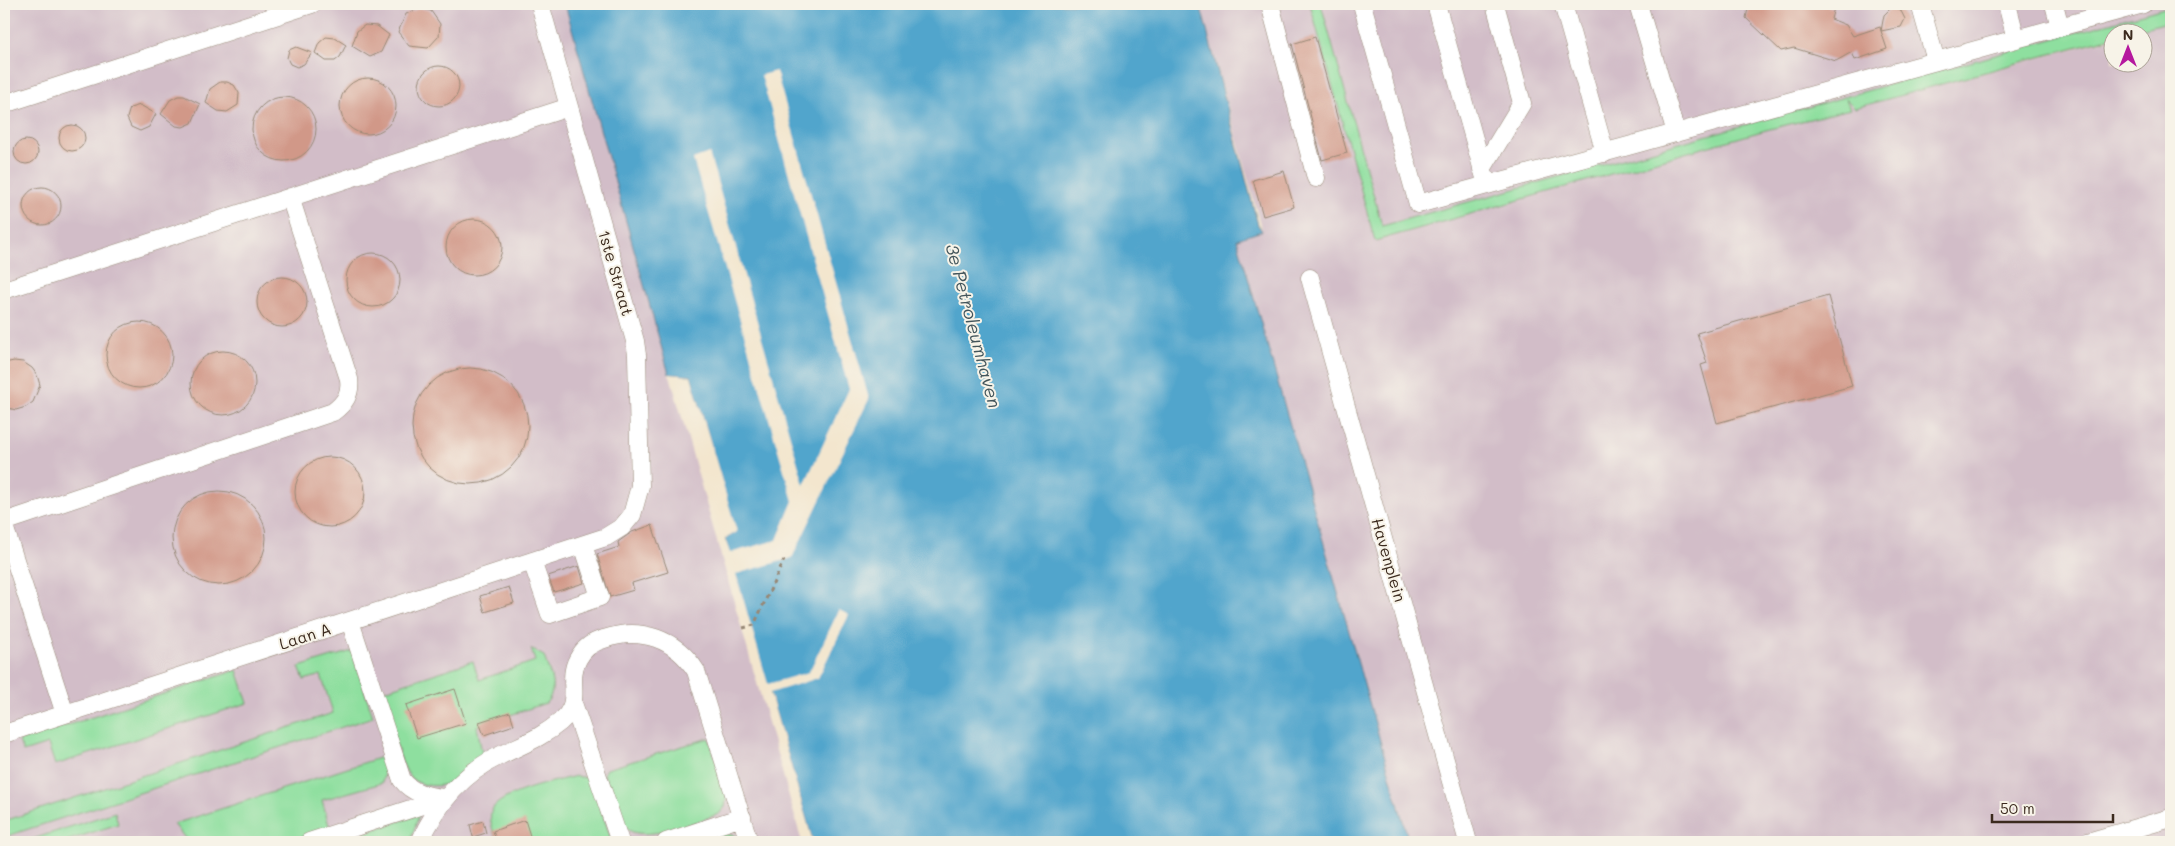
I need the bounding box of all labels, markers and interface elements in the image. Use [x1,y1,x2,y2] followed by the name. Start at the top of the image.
[2102,22,2152,72] north arrow
[2123,25,2133,44] text: N
[594,228,639,318] street label: 1ste Straat
[940,241,1007,411] water label: 3e Petroleumhaven
[1368,516,1411,604] street label: Havenplein
[276,617,333,654] street label: Laan A
[1992,791,2114,823] scale bar
[2000,798,2035,818] text: 50 m

